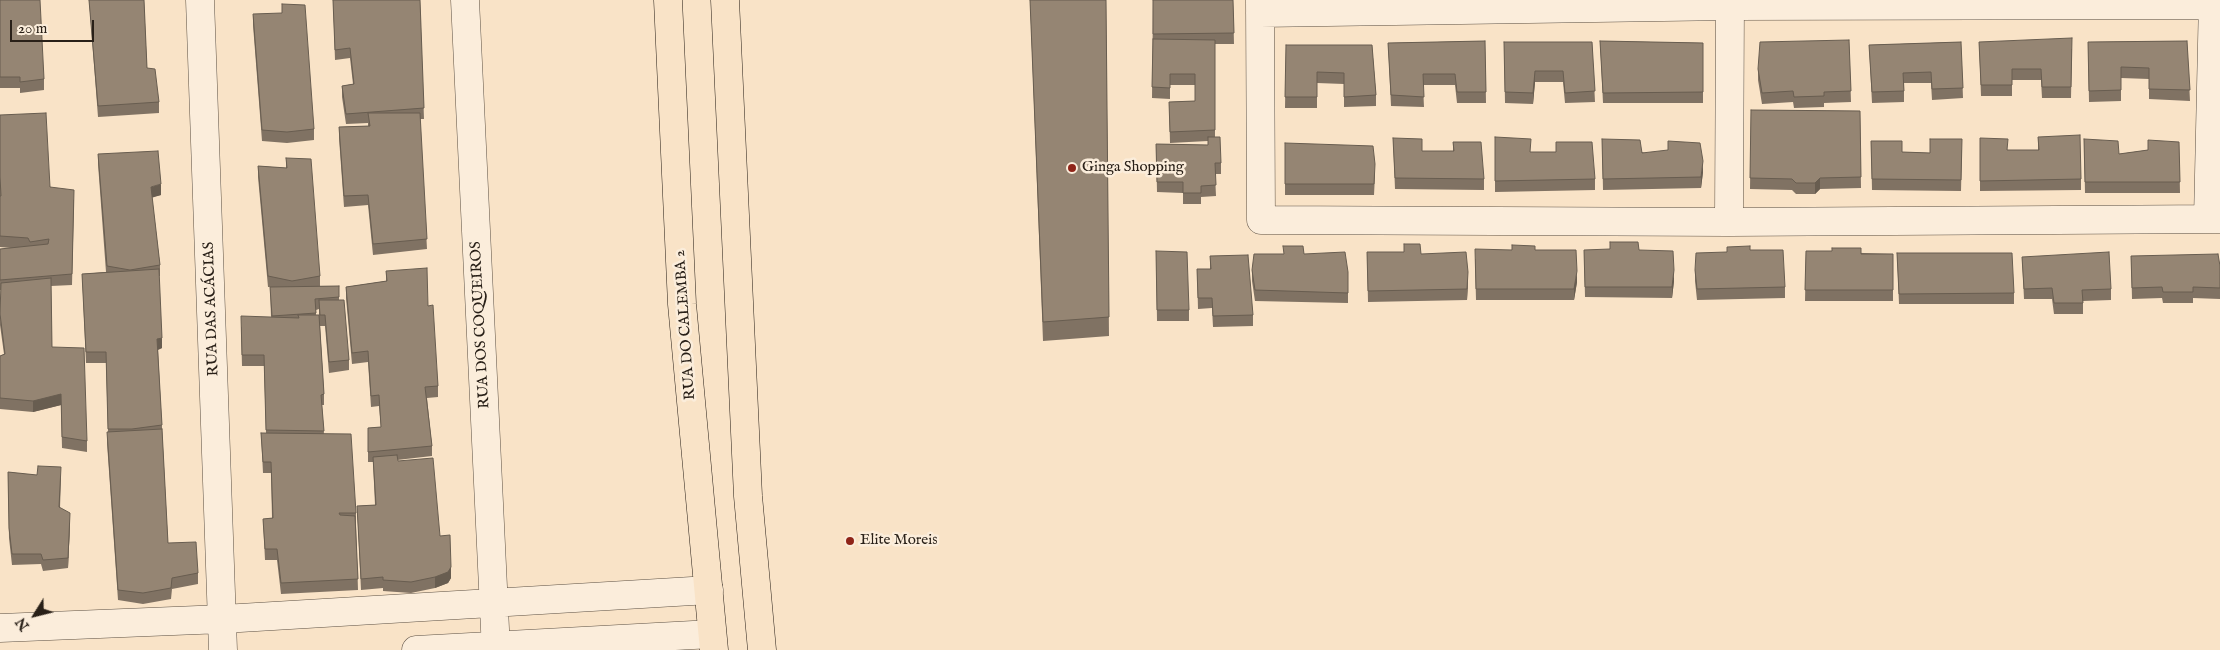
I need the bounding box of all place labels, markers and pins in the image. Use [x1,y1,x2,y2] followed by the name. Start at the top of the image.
[1082,159,1184,177] place label: Ginga Shopping
[1066,162,1078,174] marker: Ginga Shopping
[860,532,937,550] place label: Elite Moreis
[844,535,856,547] marker: Elite Moreis

